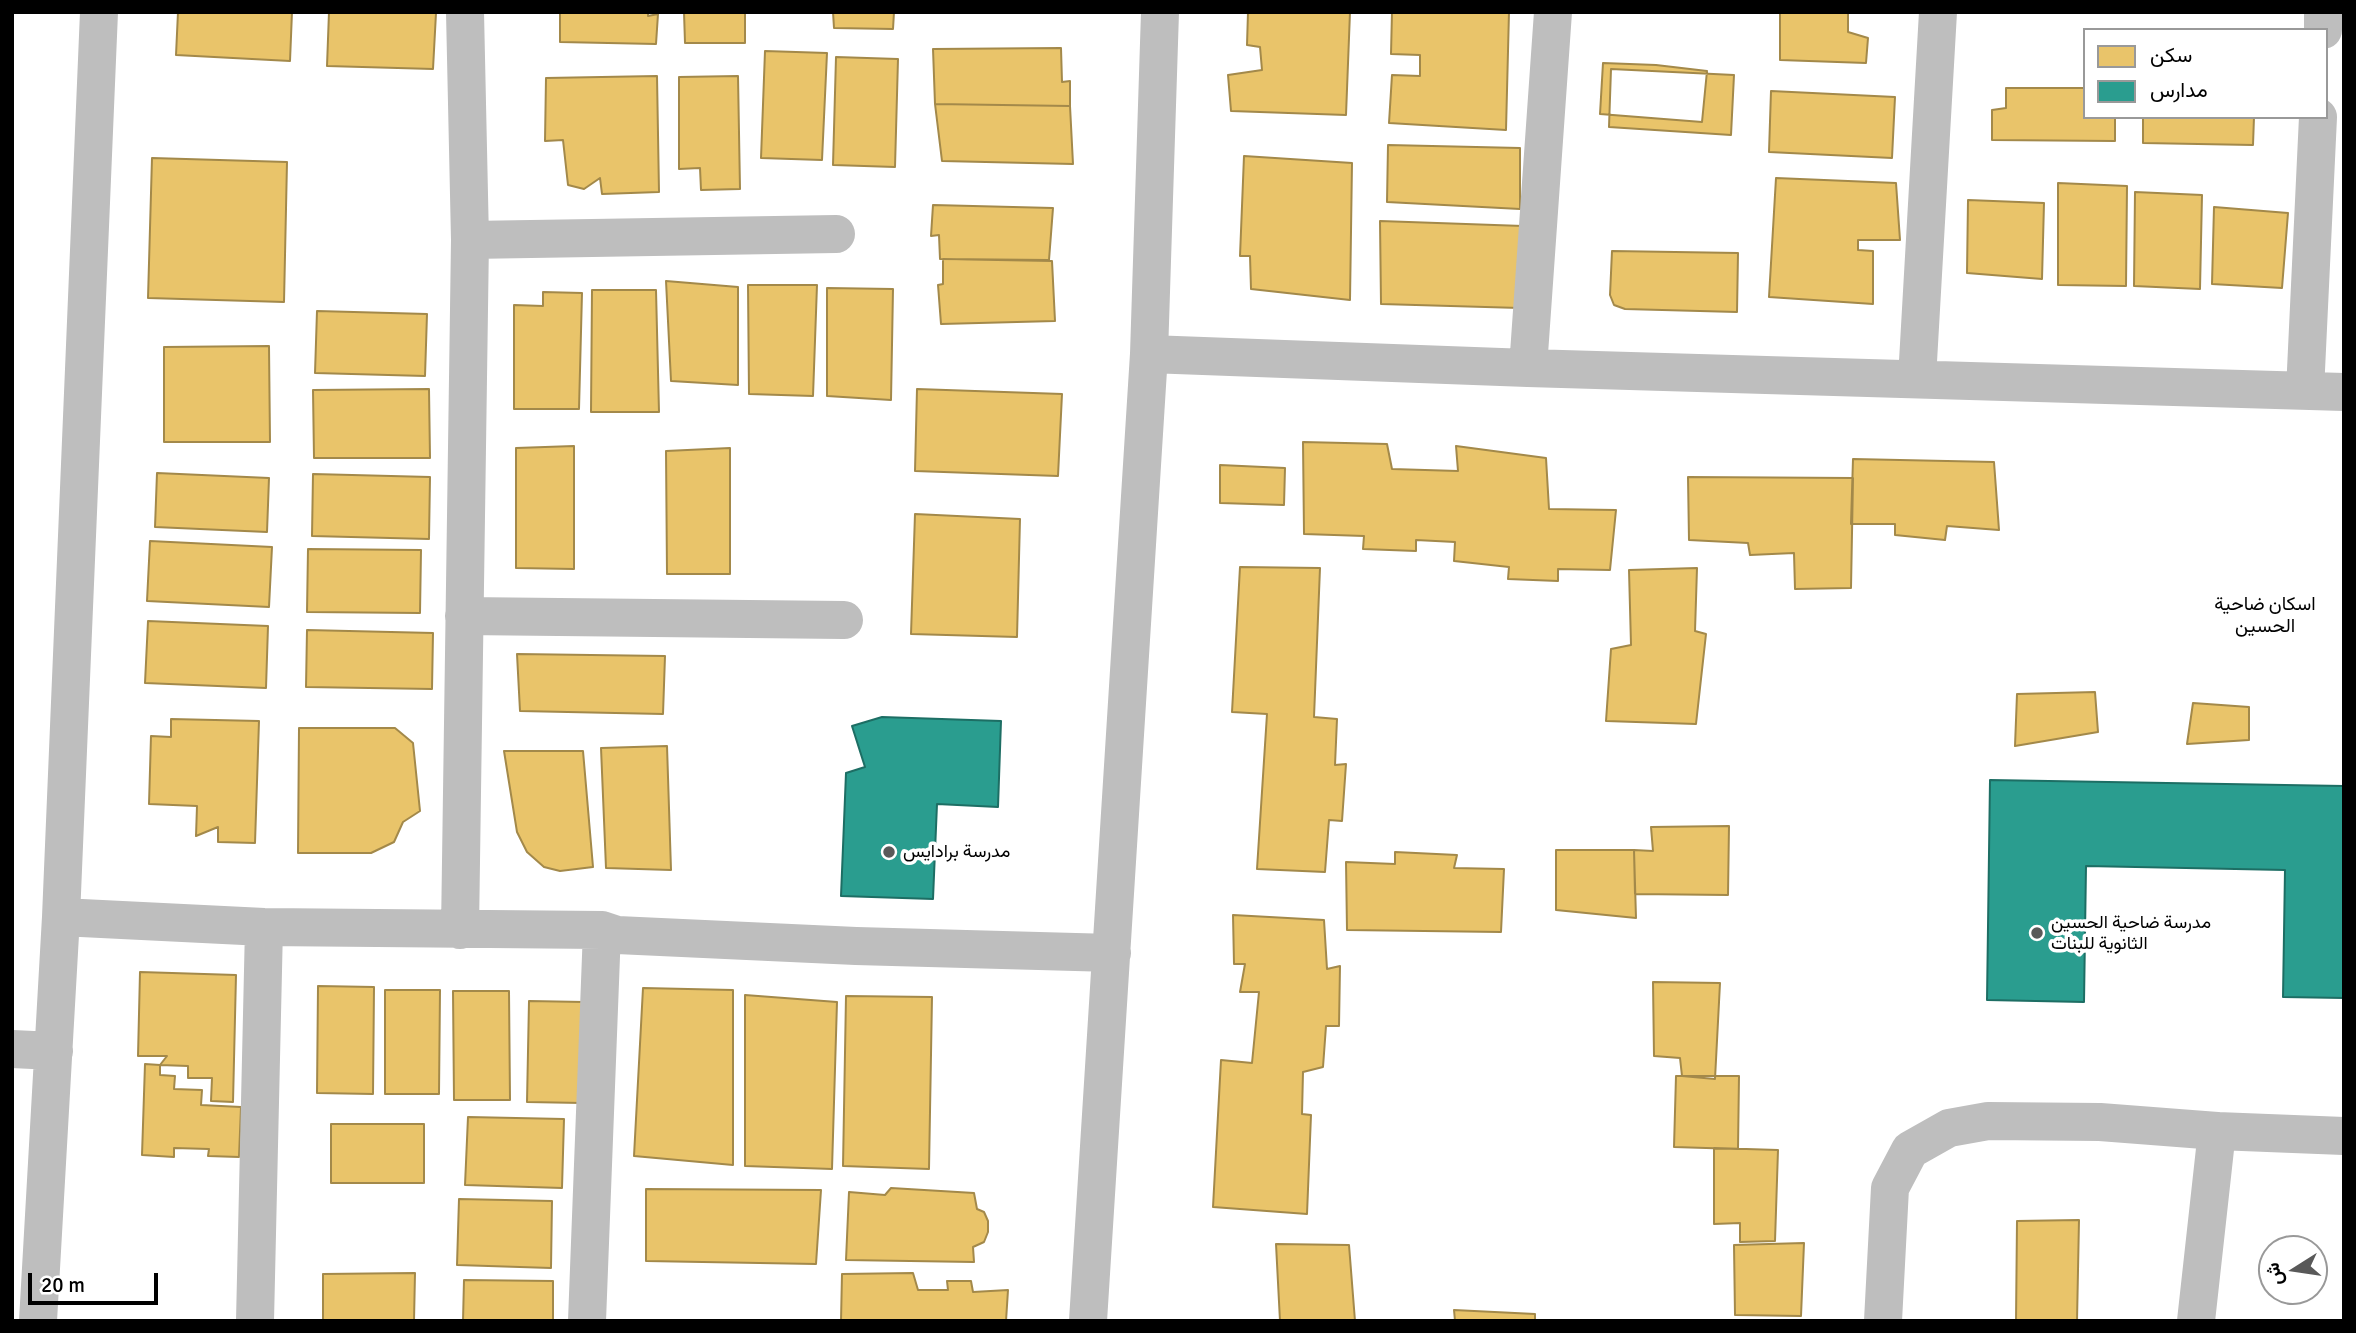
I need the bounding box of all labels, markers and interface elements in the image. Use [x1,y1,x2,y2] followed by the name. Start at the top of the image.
[2083,28,2328,119] legend
[2150,42,2192,68] text: سكن
[2150,77,2208,103] text: مدارس
[2214,594,2316,638] district label: اسكان ضاحية الحسين
[903,841,1010,863] place label: مدرسة برادايس
[881,844,897,860] marker: مدرسة برادايس
[2051,912,2211,954] place label: مدرسة ضاحية الحسين الثانوية للبنات
[2029,925,2045,941] marker: مدرسة ضاحية الحسين الثانوية للبنات
[2258,1235,2328,1305] north arrow
[32,1260,161,1304] scale bar
[2260,1260,2289,1288] text: ش
[41,1272,85,1298] text: 20 m

